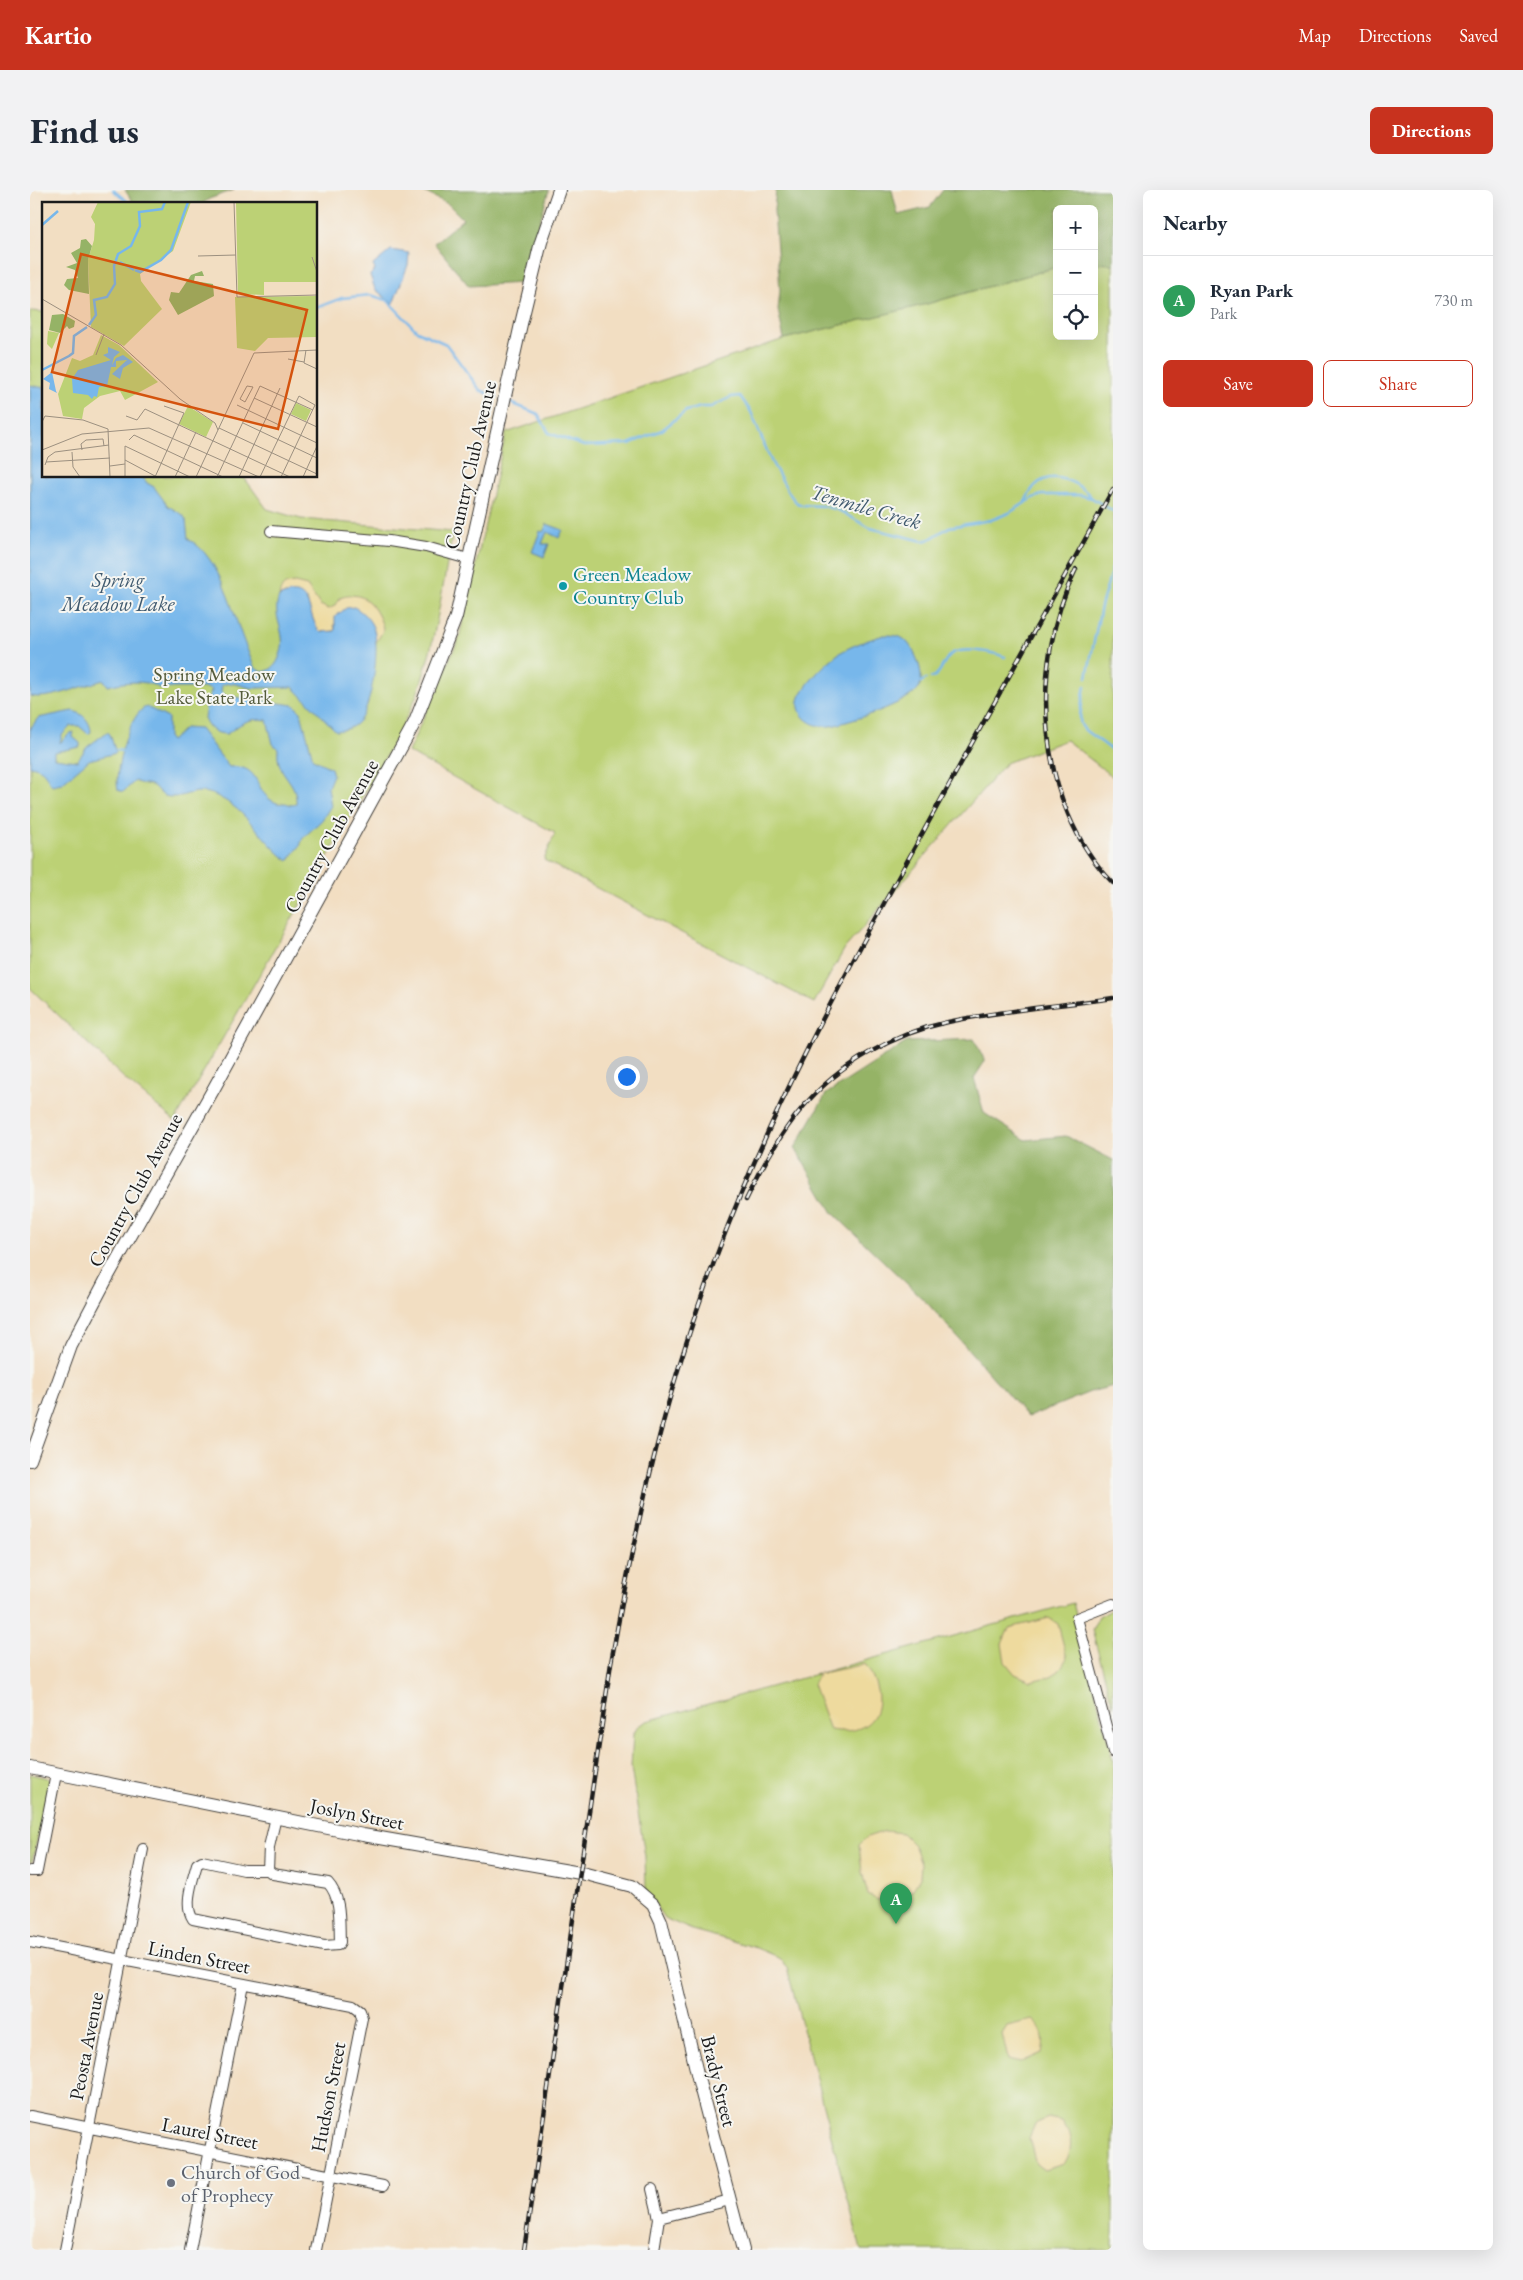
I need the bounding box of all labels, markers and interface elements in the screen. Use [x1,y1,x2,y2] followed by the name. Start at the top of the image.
[25,20,92,51] text: Kartio
[1299,24,1331,47] text: Map
[1359,24,1431,47] text: Directions
[1459,24,1498,47] text: Saved
[1370,107,1493,154] button: Directions
[30,108,139,153] text: Find us
[42,202,318,478] inset map
[1053,205,1098,340] map controls
[1053,205,1098,250] button: +
[1163,209,1227,236] text: Nearby
[1053,250,1098,295] button: −
[1210,278,1293,303] text: Ryan Park
[1173,290,1185,311] text: A
[1434,290,1473,311] text: 730 m
[1053,295,1098,340] button: locate
[1210,303,1237,324] text: Park
[1163,360,1313,407] button: Save
[1323,360,1473,407] button: Share
[438,378,502,552] street label: Country Club Avenue
[808,478,925,535] water label: Tenmile Creek
[573,561,691,610] place label: Green Meadow Country Club
[59,566,175,617] water label: Spring Meadow Lake
[557,580,569,592] marker: Green Meadow Country Club
[153,661,275,710] park label: Spring Meadow Lake State Park
[278,754,384,918] street label: Country Club Avenue
[614,1064,640,1090] your location
[82,1108,188,1272] street label: Country Club Avenue
[306,1792,407,1836] street label: Joslyn Street
[880,1883,912,1924] pin: A
[146,1934,253,1980] street label: Linden Street
[63,1990,109,2102] street label: Peosta Avenue
[695,2033,743,2130] street label: Brady Street
[305,2039,352,2154] street label: Hudson Street
[160,2111,261,2155] street label: Laurel Street
[181,2159,301,2208] place label: Church of God of Prophecy
[165,2177,177,2189] marker: Church of God of Prophecy

